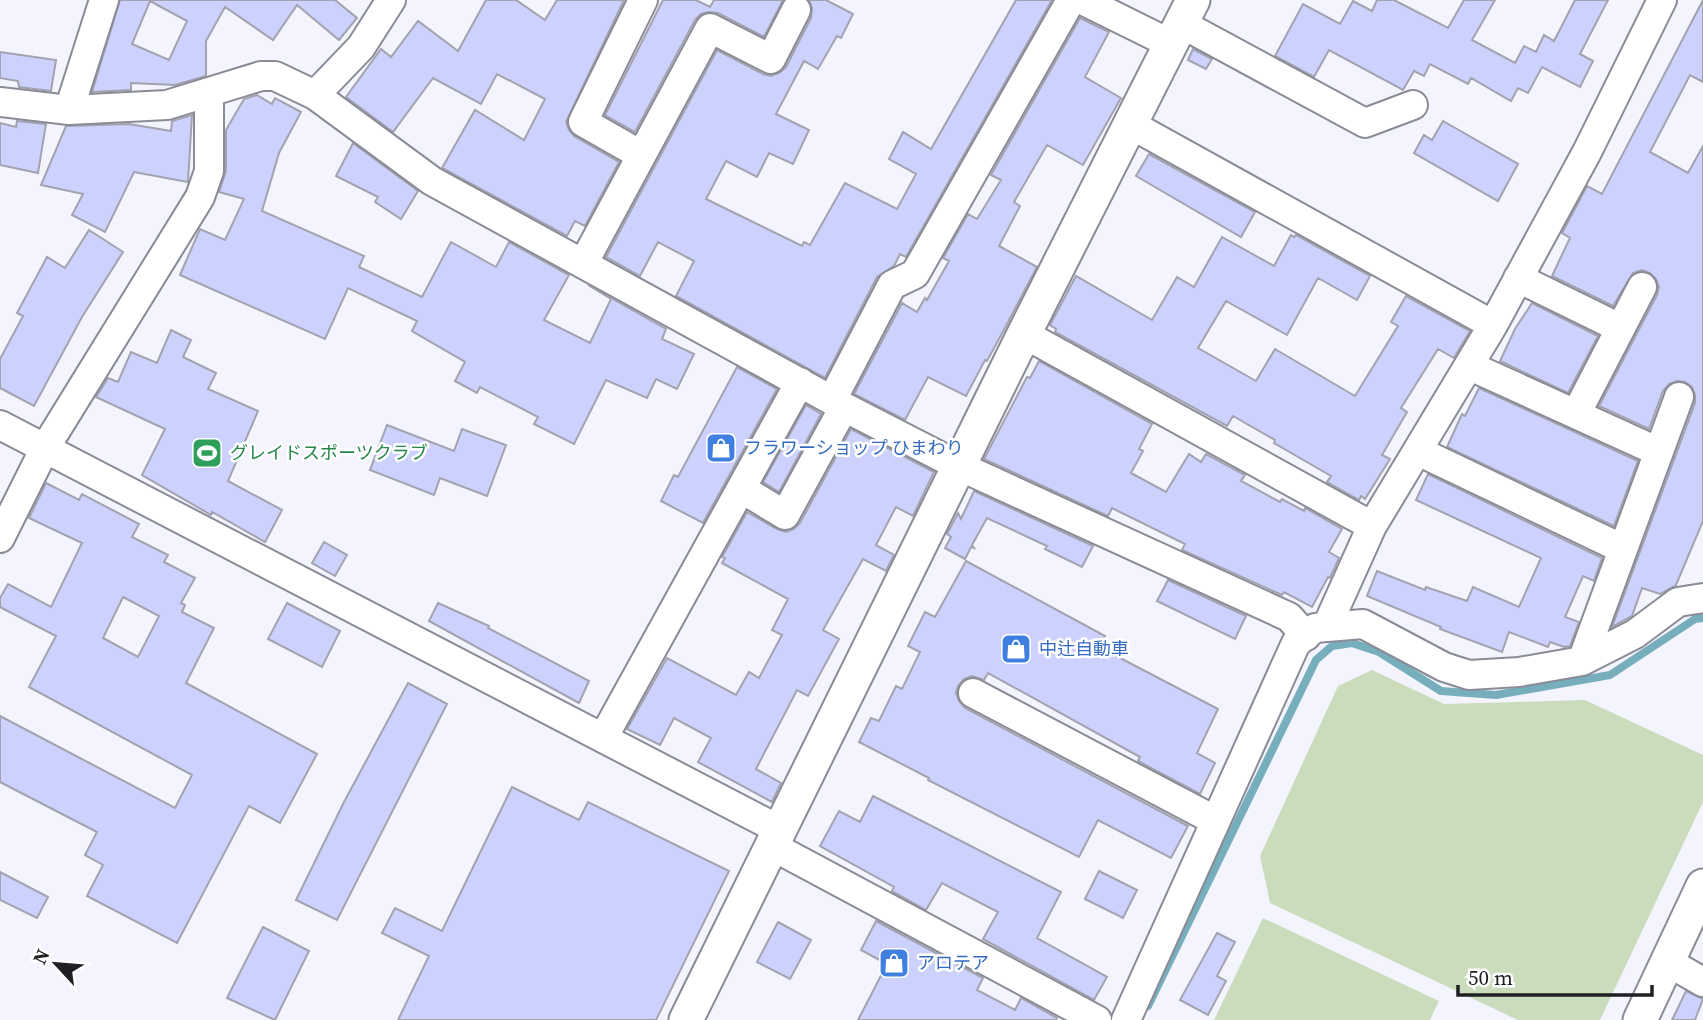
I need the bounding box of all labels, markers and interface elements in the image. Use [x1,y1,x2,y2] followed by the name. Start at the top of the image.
[704,431,738,465] shop icon: フラワーショップ ひまわり
[744,435,964,460] place label: フラワーショップ ひまわり
[190,436,224,470] sports icon: グレイドスポーツクラブ
[230,440,428,465] place label: グレイドスポーツクラブ
[999,632,1033,666] shop icon: 中辻自動車
[1039,636,1129,661] place label: 中辻自動車
[21,929,91,999] north arrow
[26,944,56,968] text: N
[877,946,911,980] shop icon: アロテア
[917,950,989,975] place label: アロテア
[1458,954,1652,998] scale bar
[1468,963,1513,992] text: 50 m

